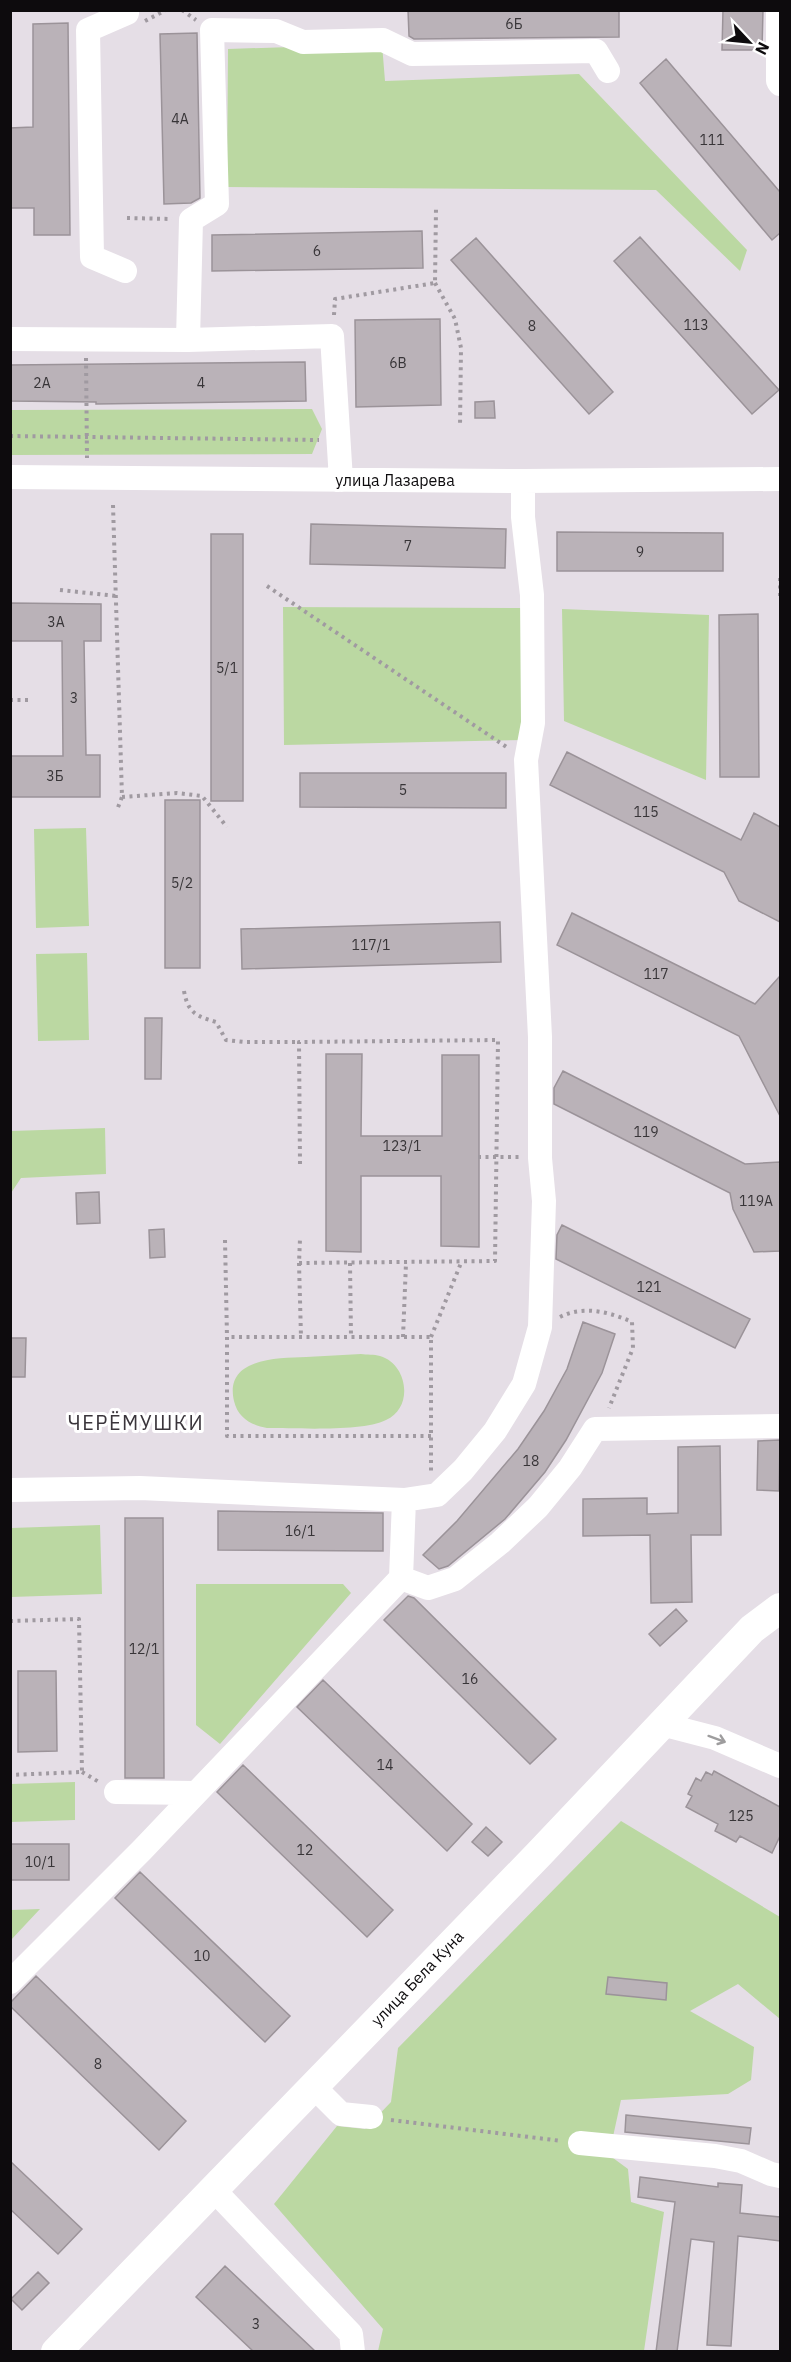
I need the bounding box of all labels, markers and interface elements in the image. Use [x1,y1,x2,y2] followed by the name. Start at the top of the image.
[719,12,779,72] north arrow
[505,15,523,33] house number: 6Б
[751,39,774,58] text: N
[171,110,189,128] house number: 4А
[699,131,725,149] house number: 111
[313,242,321,260] house number: 6
[683,316,709,334] house number: 113
[528,317,536,335] house number: 8
[389,354,407,372] house number: 6В
[33,374,51,392] house number: 2А
[197,374,205,392] house number: 4
[335,470,455,490] street label: улица Лазарева
[404,537,412,555] house number: 7
[636,543,644,561] house number: 9
[47,613,65,631] house number: 3А
[216,659,238,677] house number: 5/1
[70,689,78,707] house number: 3
[46,767,64,785] house number: 3Б
[399,781,407,799] house number: 5
[633,803,659,821] house number: 115
[171,874,193,892] house number: 5/2
[352,936,390,954] house number: 117/1
[643,965,669,983] house number: 117
[633,1123,659,1141] house number: 119
[383,1137,421,1155] house number: 123/1
[739,1192,773,1210] house number: 119А
[636,1278,662,1296] house number: 121
[68,1409,204,1436] district label: ЧЕРЁМУШКИ
[523,1452,539,1470] house number: 18
[285,1522,315,1540] house number: 16/1
[129,1640,159,1658] house number: 12/1
[462,1670,478,1688] house number: 16
[707,1735,726,1746] one-way arrow
[377,1756,393,1774] house number: 14
[728,1807,754,1825] house number: 125
[297,1841,313,1859] house number: 12
[25,1853,55,1871] house number: 10/1
[367,1926,468,2030] street label: улица Бела Куна
[194,1947,210,1965] house number: 10
[94,2055,102,2073] house number: 8
[252,2315,260,2333] house number: 3

